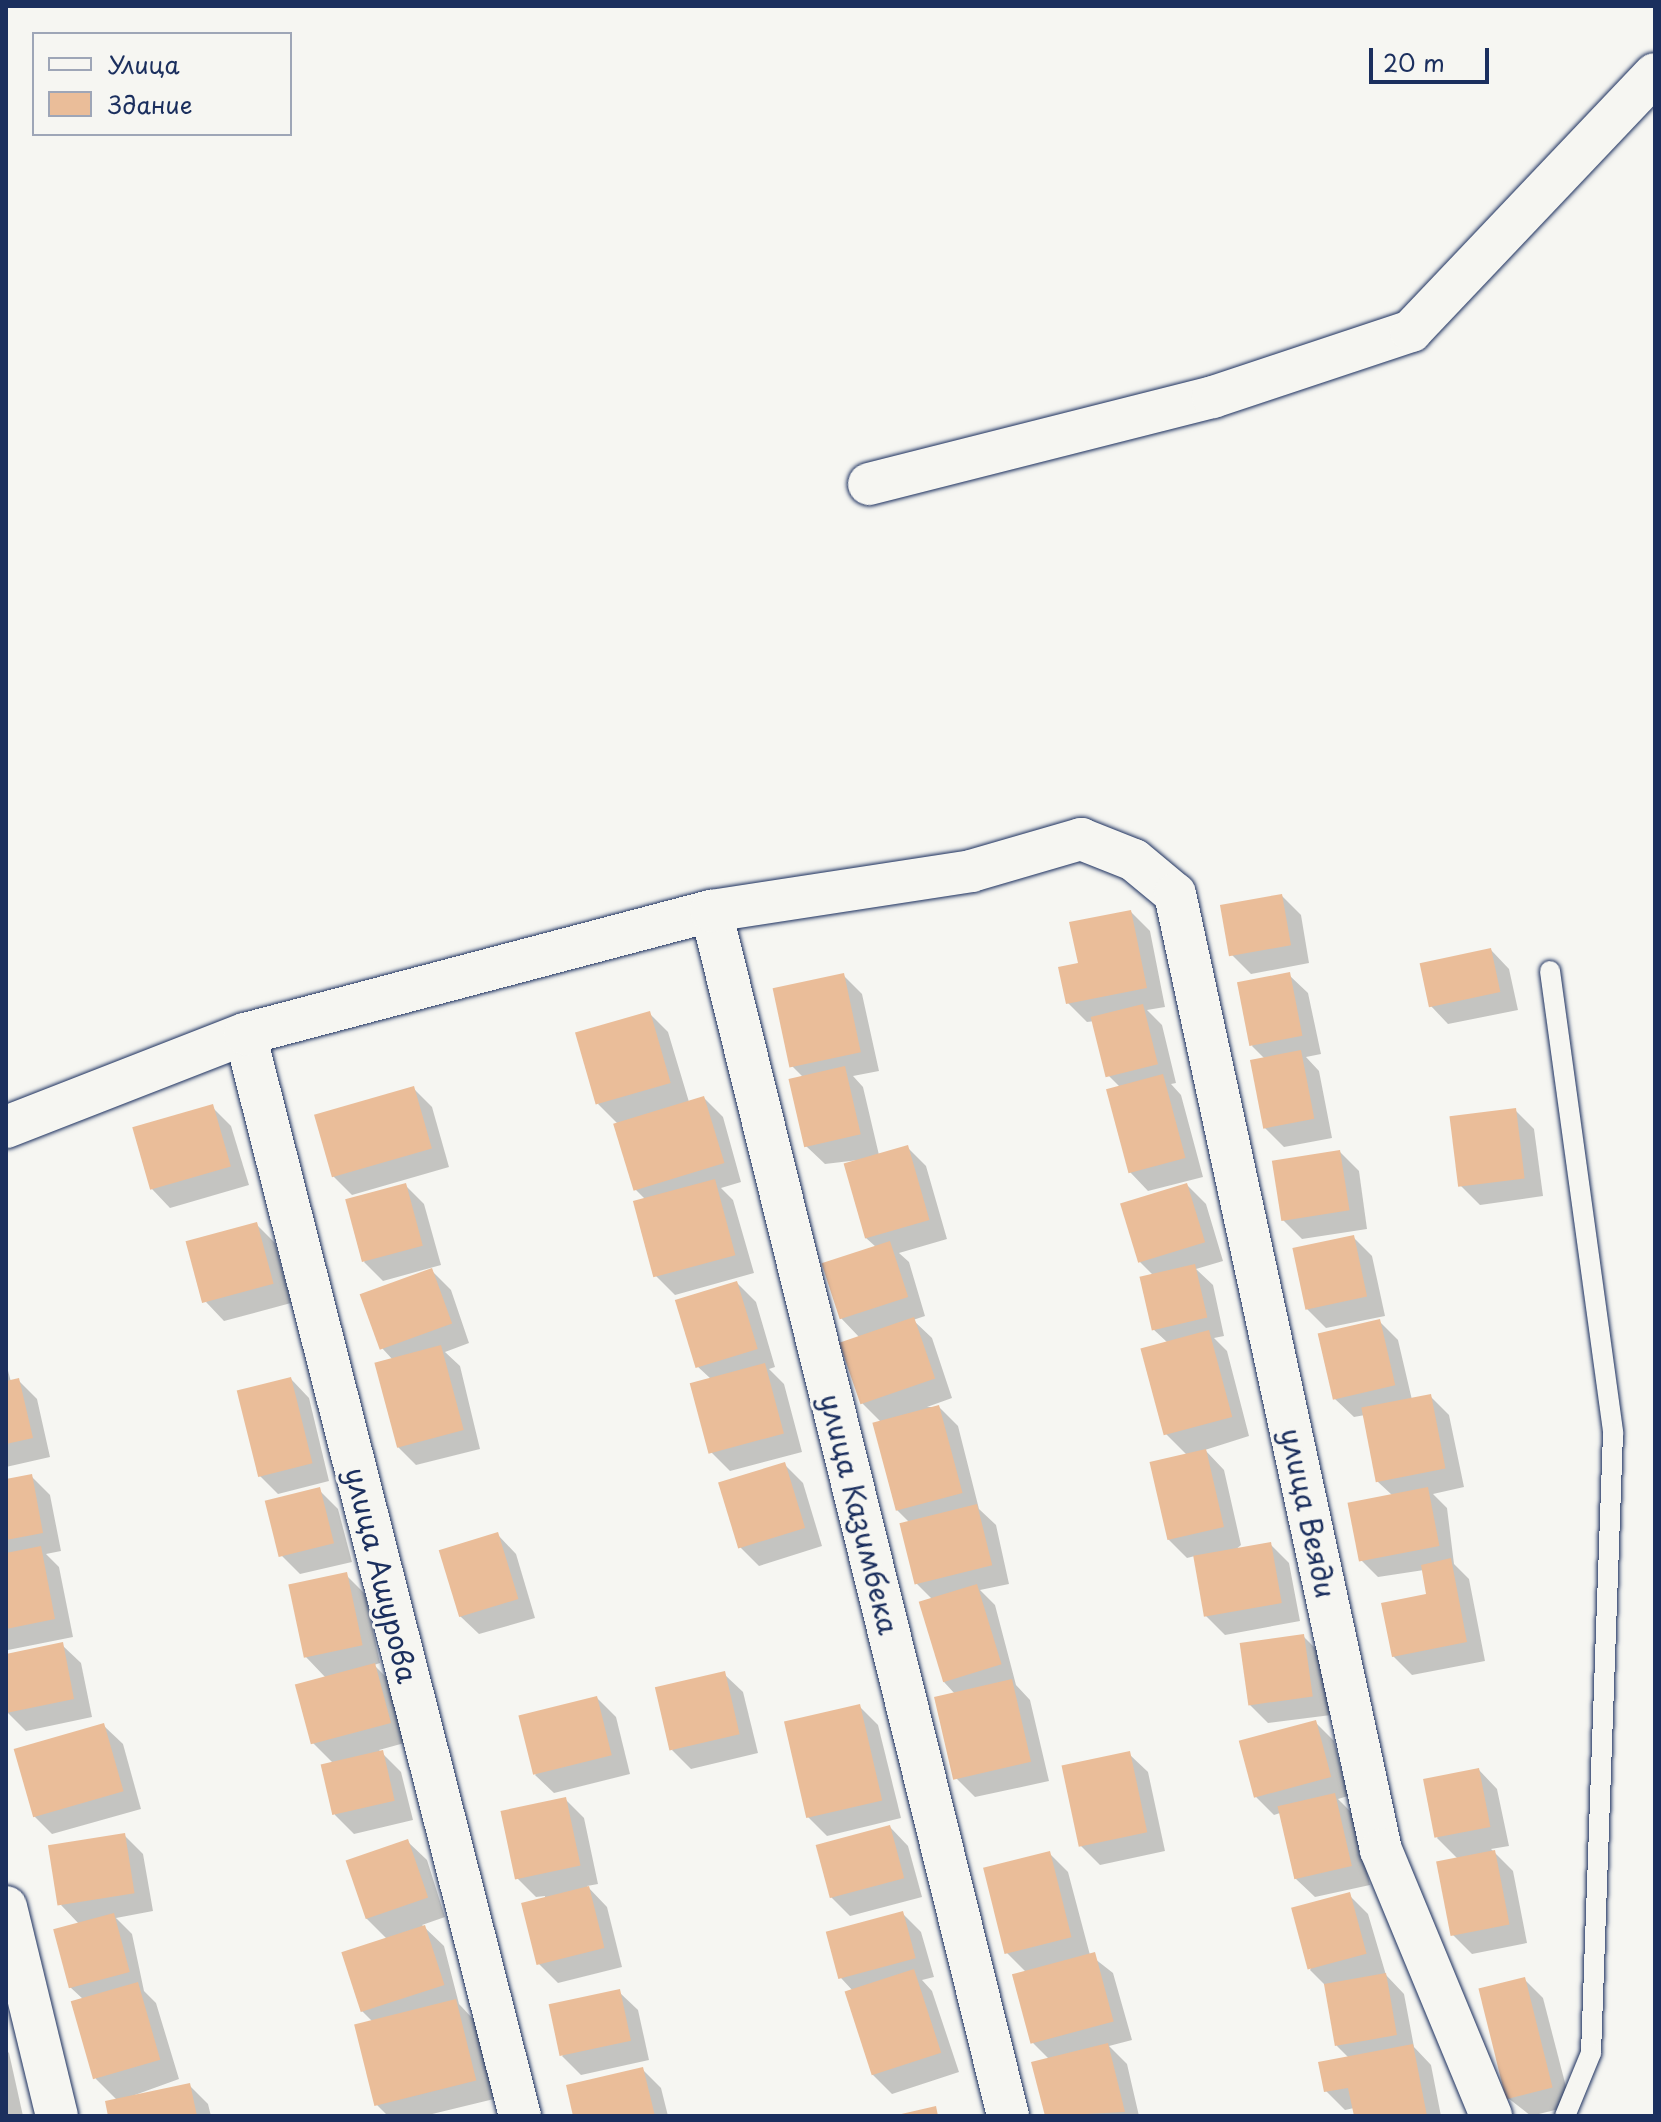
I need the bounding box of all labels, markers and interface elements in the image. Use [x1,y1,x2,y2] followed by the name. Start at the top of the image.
[32,32,292,136] legend
[1373,32,1493,82] scale bar
[1383,44,1445,80] text: 20 m
[108,46,180,82] text: Улица
[108,86,193,122] text: Здание
[814,1390,906,1638] street label: улица Казимбека
[1274,1424,1344,1602] street label: улица Веяди
[339,1464,425,1686] street label: улица Ашурова

